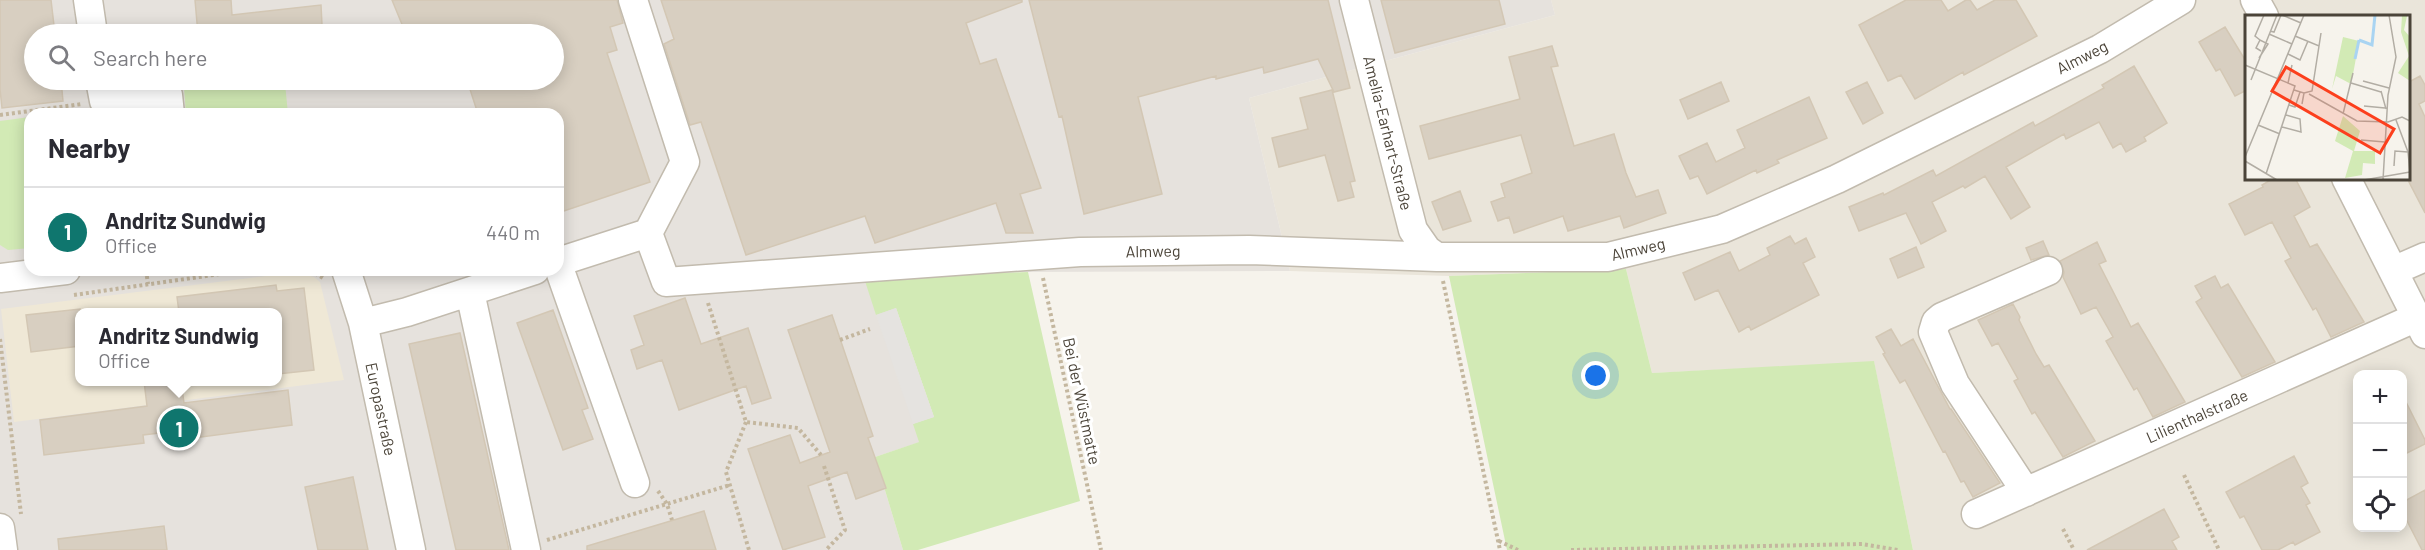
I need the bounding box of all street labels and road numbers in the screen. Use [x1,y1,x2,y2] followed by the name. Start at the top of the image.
[2053,36,2111,77] street label: Almweg
[1360,54,1417,212] street label: Amelia-Earhart-Straße
[1609,233,1667,264] street label: Almweg
[1125,241,1181,260] street label: Almweg
[1060,336,1105,466] street label: Bei der Wüstmatte
[362,361,401,457] street label: Europastraße
[2143,385,2251,446] street label: Lilienthalstraße

